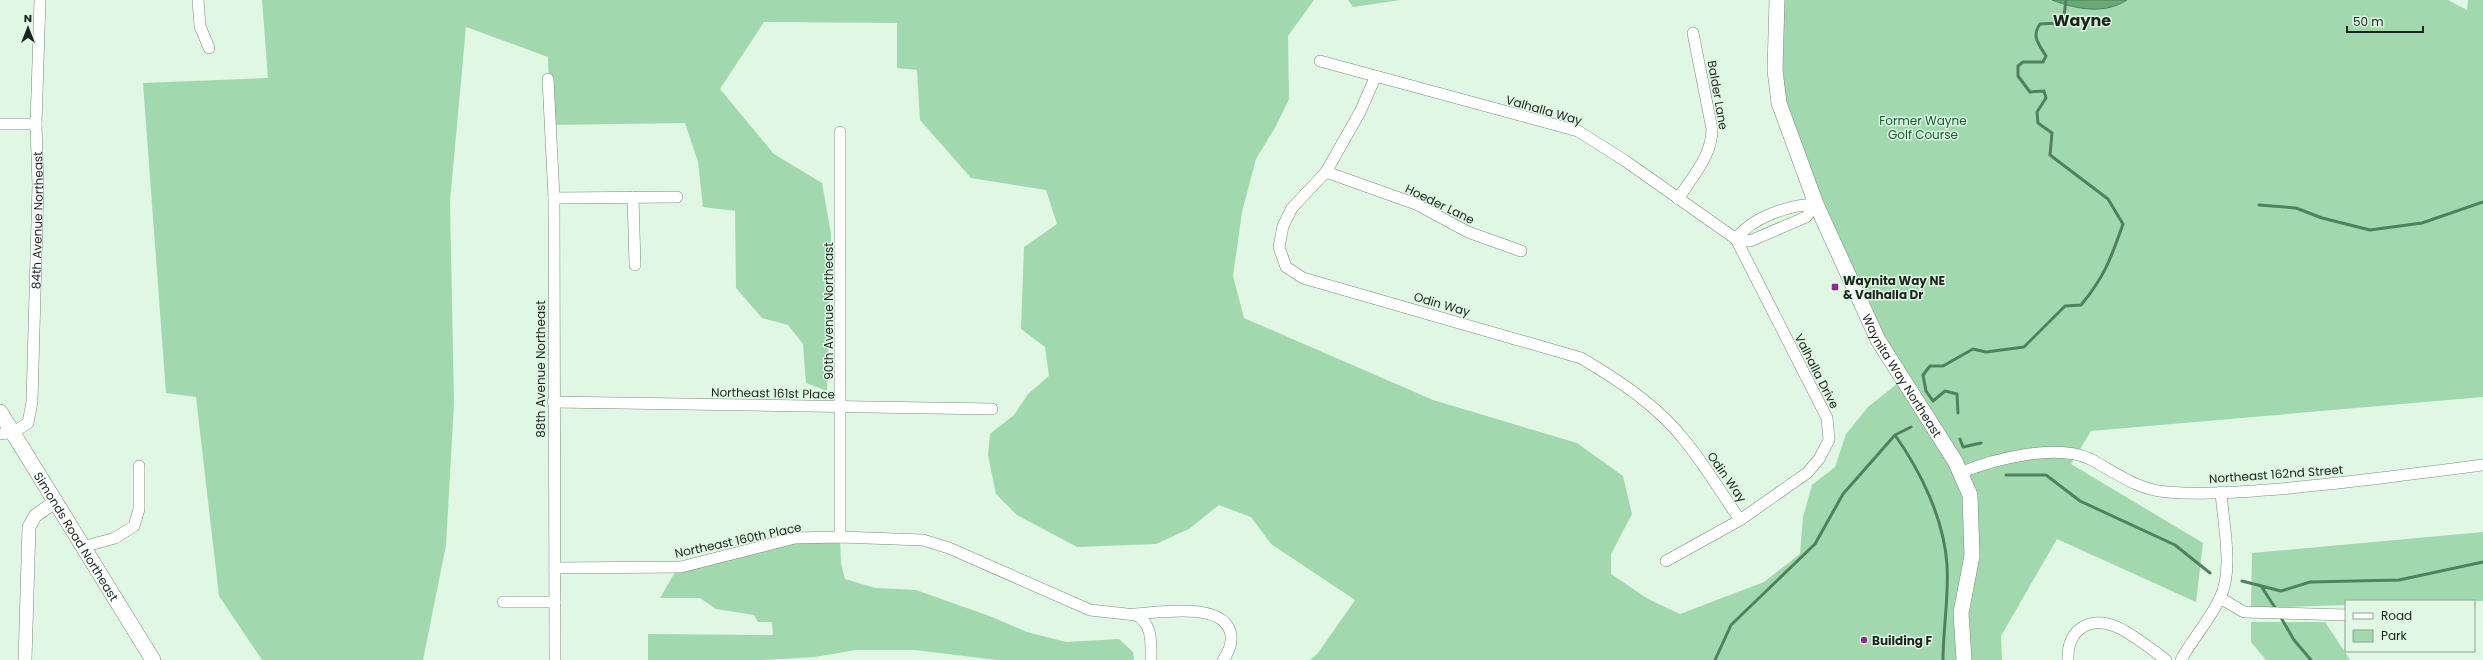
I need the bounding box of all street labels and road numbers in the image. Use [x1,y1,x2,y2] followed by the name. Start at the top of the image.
[1704,59,1732,131] street label: Balder Lane
[1504,91,1584,129] street label: Valhalla Way
[27,151,47,289] street label: 84th Avenue Northeast
[1403,180,1477,228] street label: Hoeder Lane
[820,242,837,380] street label: 90th Avenue Northeast
[1412,288,1472,320] street label: Odin Way
[532,300,549,438] street label: 88th Avenue Northeast
[1859,311,1946,440] street label: Waynita Way Northeast
[1791,330,1843,412] street label: Valhalla Drive
[711,383,835,403] street label: Northeast 161st Place
[1703,448,1751,506] street label: Odin Way
[2208,461,2344,487] street label: Northeast 162nd Street
[30,469,123,604] street label: Simonds Road Northeast
[673,518,803,562] street label: Northeast 160th Place

